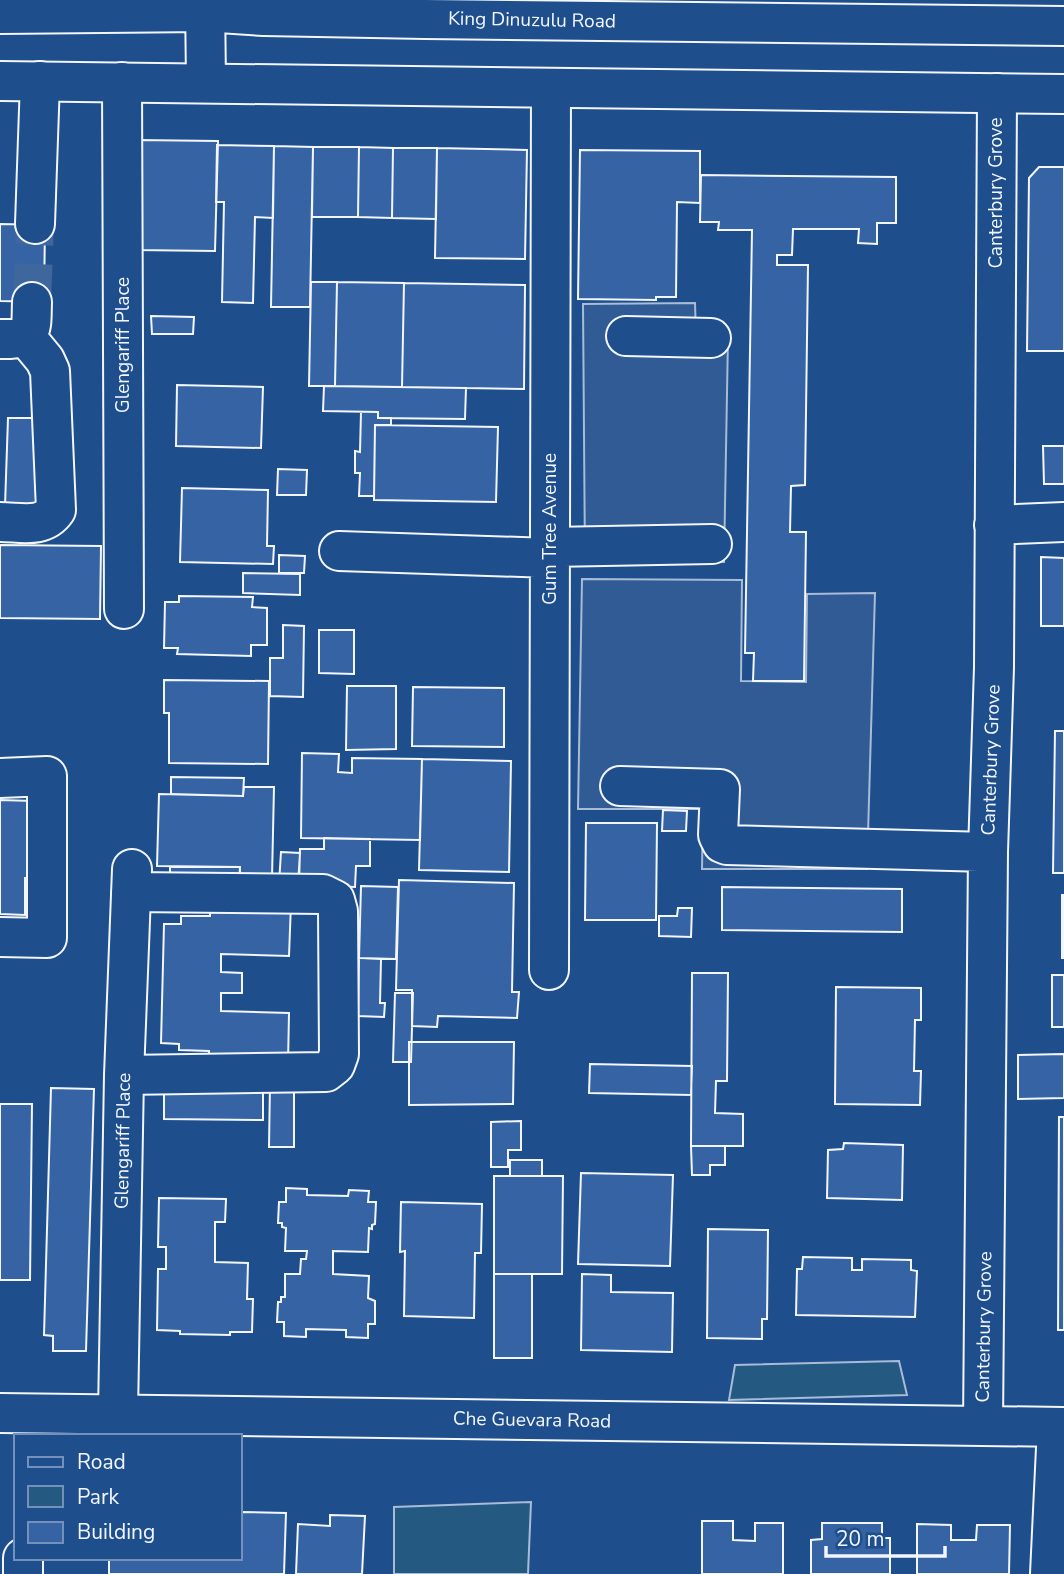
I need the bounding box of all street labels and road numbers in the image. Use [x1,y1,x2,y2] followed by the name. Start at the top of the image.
[448,6,616,34] street label: King Dinuzulu Road
[983,117,1009,269] street label: Canterbury Grove
[110,277,136,413] street label: Glengariff Place
[537,453,563,605] street label: Gum Tree Avenue
[975,684,1007,836] street label: Canterbury Grove
[109,1073,137,1209] street label: Glengariff Place
[970,1251,998,1403] street label: Canterbury Grove
[453,1406,611,1434] street label: Che Guevara Road

